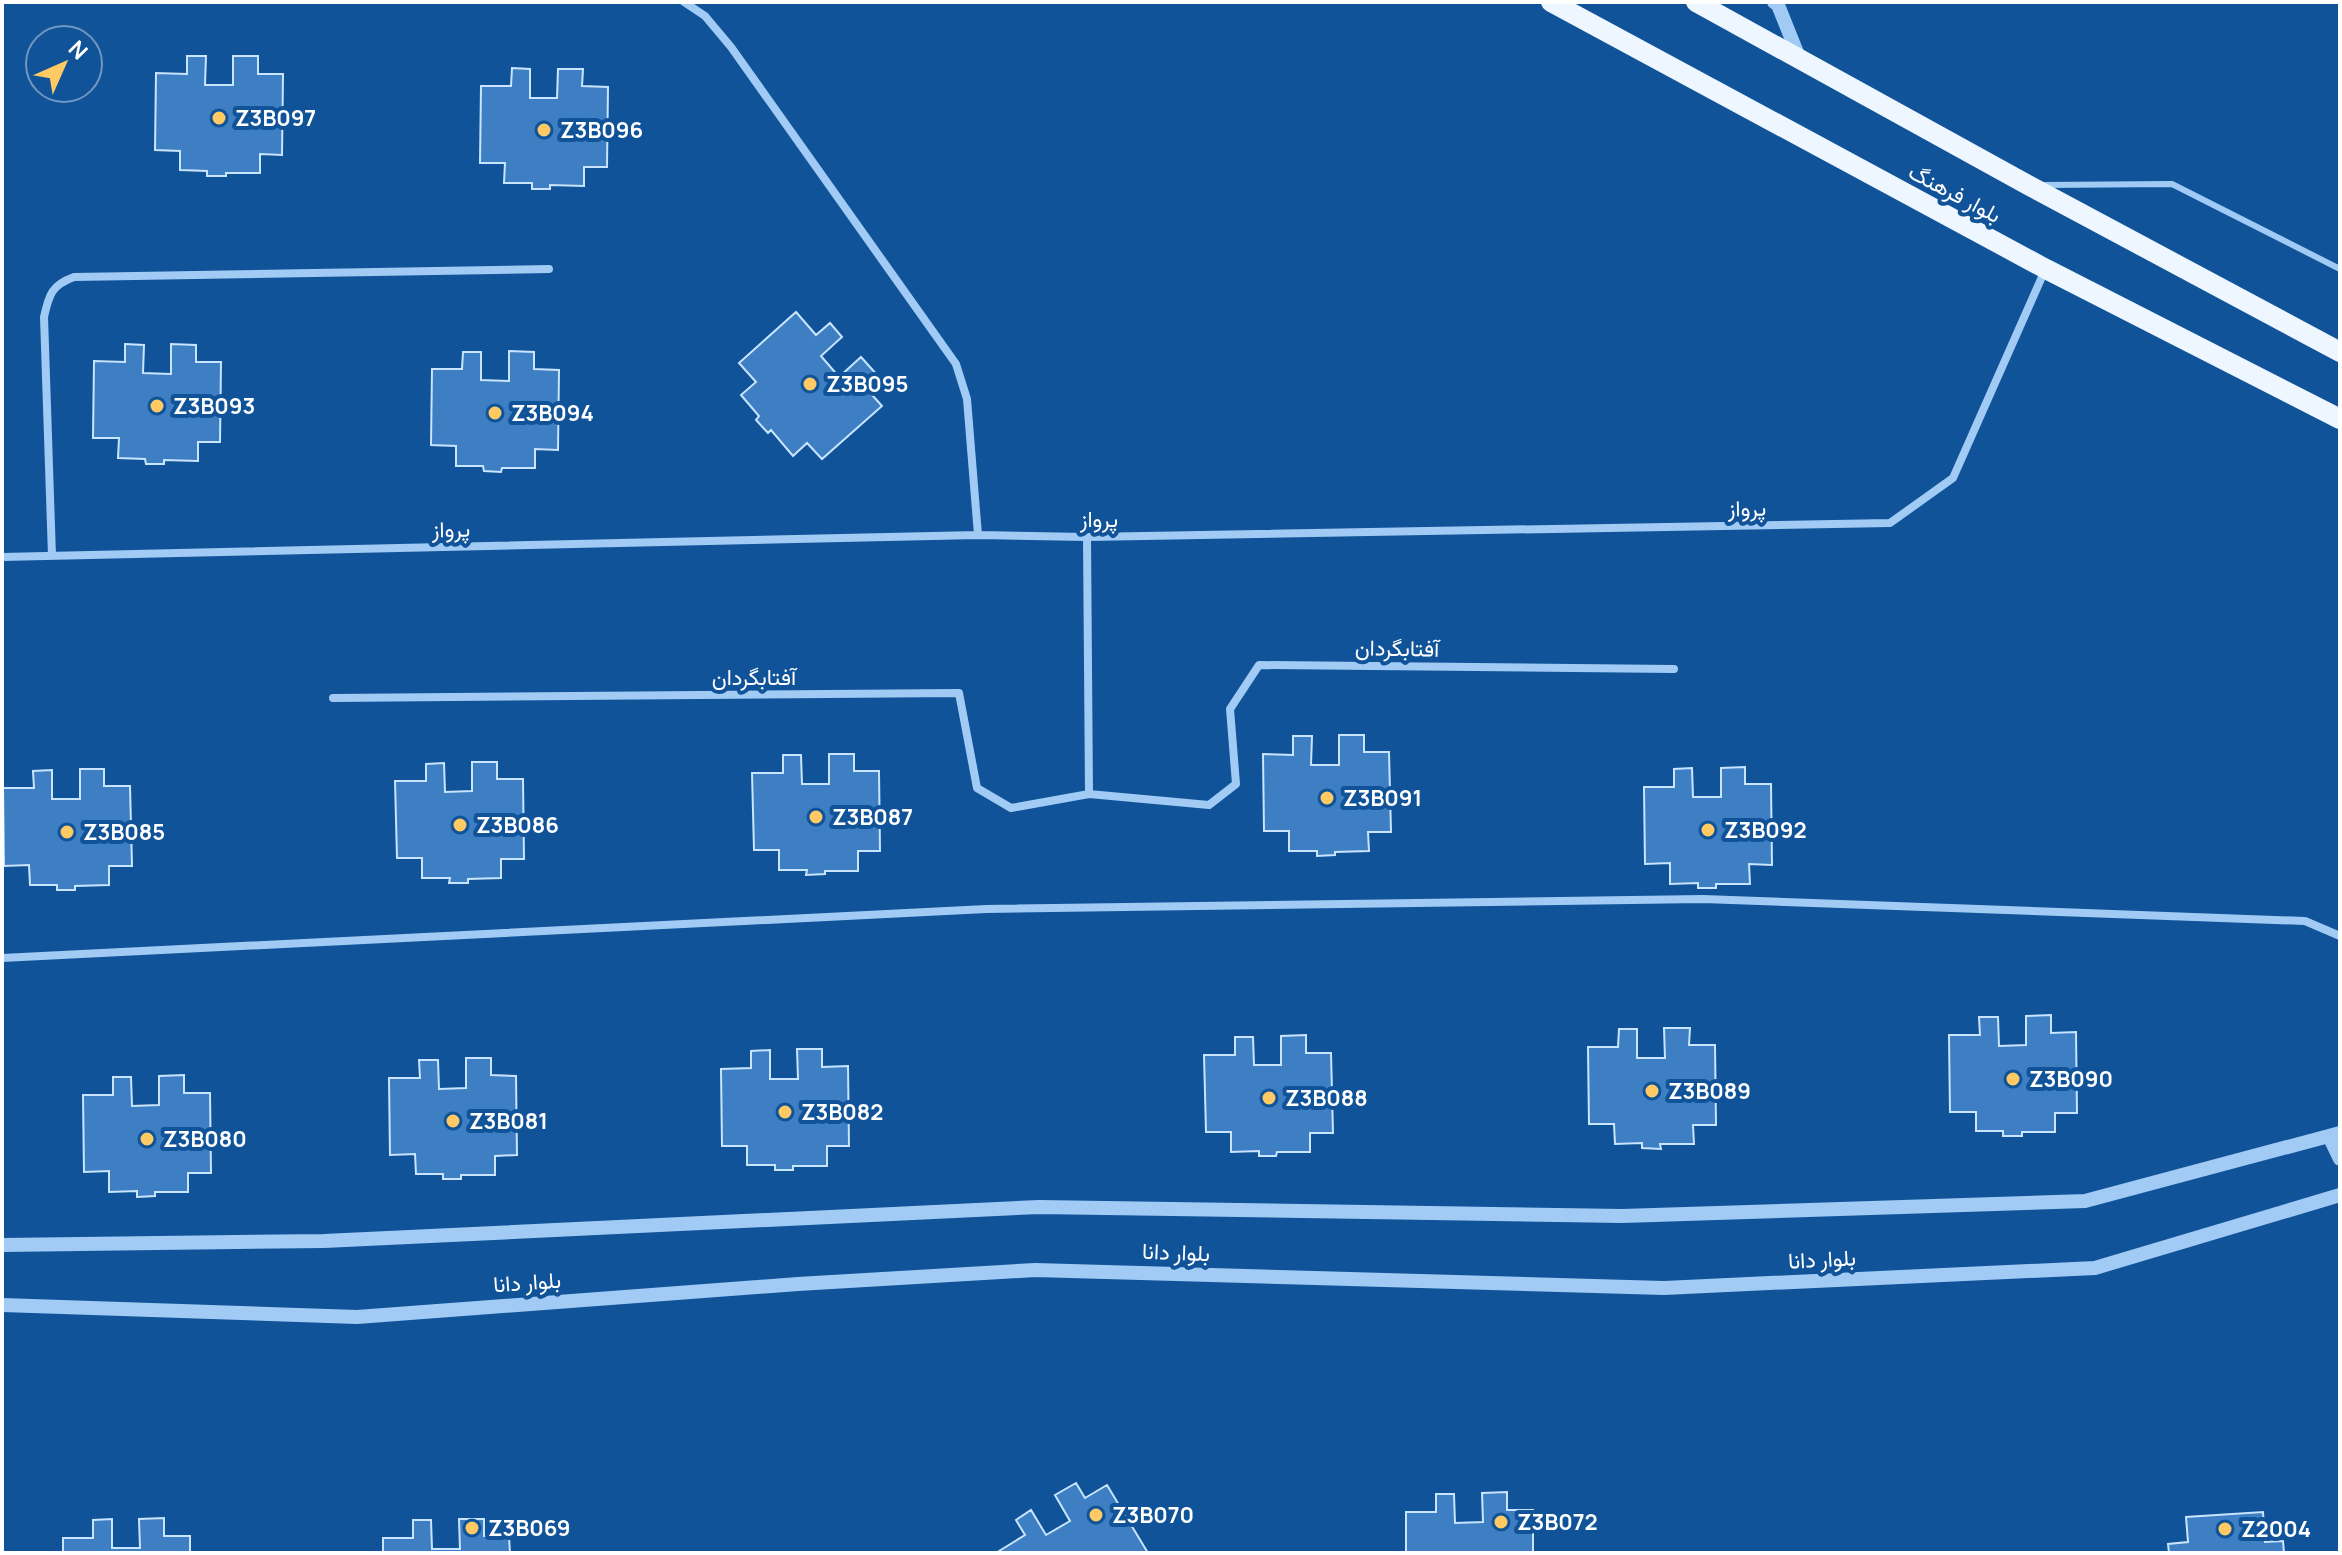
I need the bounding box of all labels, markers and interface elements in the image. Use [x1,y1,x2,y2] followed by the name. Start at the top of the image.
[24,24,104,104] north arrow
[62,34,94,66] text: N
[235,103,316,133] place label: Z3B097
[210,109,228,127] marker: Z3B097
[560,115,643,145] place label: Z3B096
[535,121,553,139] marker: Z3B096
[1904,156,2006,230] street label: بلوار فرهنگ
[826,369,908,399] place label: Z3B095
[801,375,819,393] marker: Z3B095
[173,391,255,421] place label: Z3B093
[148,397,166,415] marker: Z3B093
[511,398,594,428] place label: Z3B094
[486,404,504,422] marker: Z3B094
[1727,493,1766,523] street label: پرواز
[1079,504,1118,534] street label: پرواز
[431,514,470,544] street label: پرواز
[1355,632,1441,664] street label: آفتابگردان
[712,662,798,692] street label: آفتابگردان
[1343,783,1422,813] place label: Z3B091
[1318,789,1336,807] marker: Z3B091
[832,802,913,832] place label: Z3B087
[807,808,825,826] marker: Z3B087
[476,810,559,840] place label: Z3B086
[1724,815,1807,845] place label: Z3B092
[451,816,469,834] marker: Z3B086
[83,817,165,847] place label: Z3B085
[1699,821,1717,839] marker: Z3B092
[58,823,76,841] marker: Z3B085
[2029,1064,2113,1094] place label: Z3B090
[2004,1070,2022,1088] marker: Z3B090
[1668,1076,1751,1106] place label: Z3B089
[1643,1082,1661,1100] marker: Z3B089
[1285,1083,1368,1113] place label: Z3B088
[1260,1089,1278,1107] marker: Z3B088
[801,1097,883,1127] place label: Z3B082
[776,1103,794,1121] marker: Z3B082
[469,1106,548,1136] place label: Z3B081
[444,1112,462,1130] marker: Z3B081
[163,1124,247,1154] place label: Z3B080
[138,1130,156,1148] marker: Z3B080
[1142,1236,1210,1268] street label: بلوار دانا
[1787,1242,1857,1276] street label: بلوار دانا
[492,1265,562,1299] street label: بلوار دانا
[1112,1500,1194,1530] place label: Z3B070
[1087,1506,1105,1524] marker: Z3B070
[1517,1507,1598,1537] place label: Z3B072
[488,1513,571,1543] place label: Z3B069
[1492,1513,1510,1531] marker: Z3B072
[2241,1514,2311,1544] place label: Z2004
[463,1519,481,1537] marker: Z3B069
[2216,1520,2234,1538] marker: Z2004

